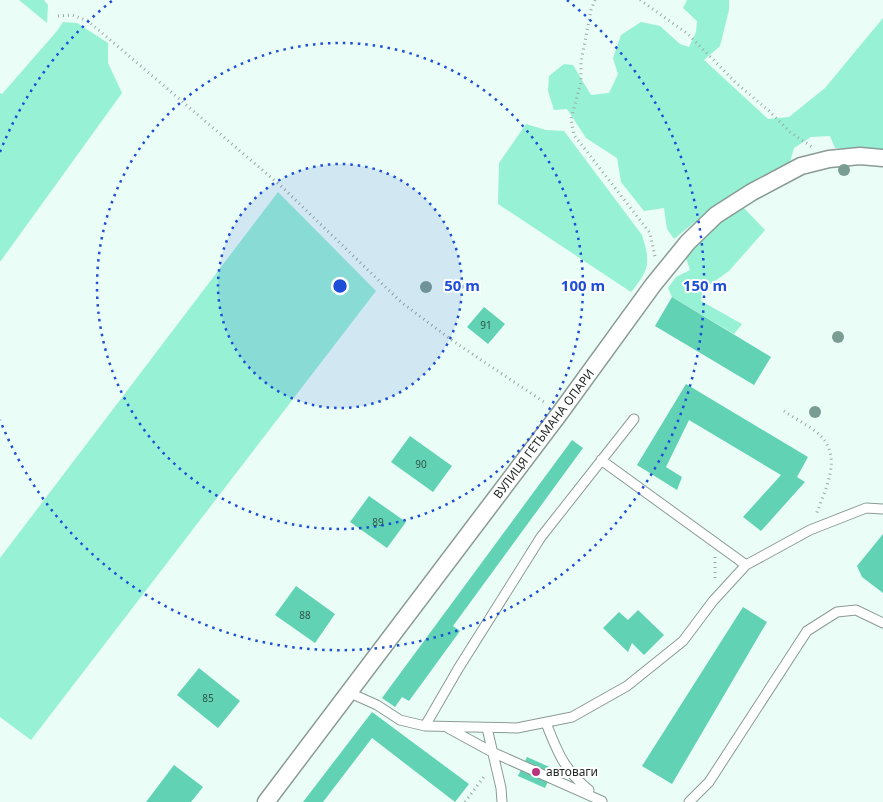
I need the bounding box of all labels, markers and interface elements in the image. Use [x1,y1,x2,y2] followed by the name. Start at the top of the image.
[444,275,480,295] text: 50 m
[561,275,605,295] text: 100 m
[683,275,727,295] text: 150 m
[331,277,349,295] centre of rings
[480,318,492,332] house number: 91
[489,365,598,502] street label: ВУЛИЦЯ ГЕТЬМАНА ОПАРИ
[415,457,427,471] house number: 90
[372,515,384,529] house number: 89
[299,608,311,622] house number: 88
[202,691,214,705] house number: 85
[546,763,598,780] place label: автоваги
[530,766,542,778] marker: автоваги

